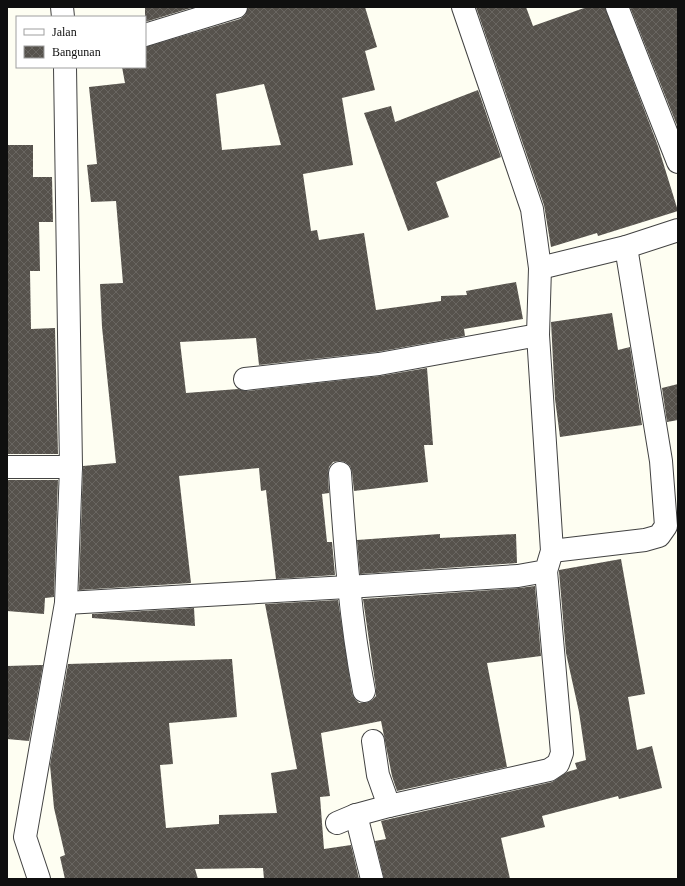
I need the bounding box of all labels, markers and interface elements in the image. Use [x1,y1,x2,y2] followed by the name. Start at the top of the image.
[16,16,146,68] legend
[52,25,77,39] text: Jalan
[52,45,101,59] text: Bangunan

